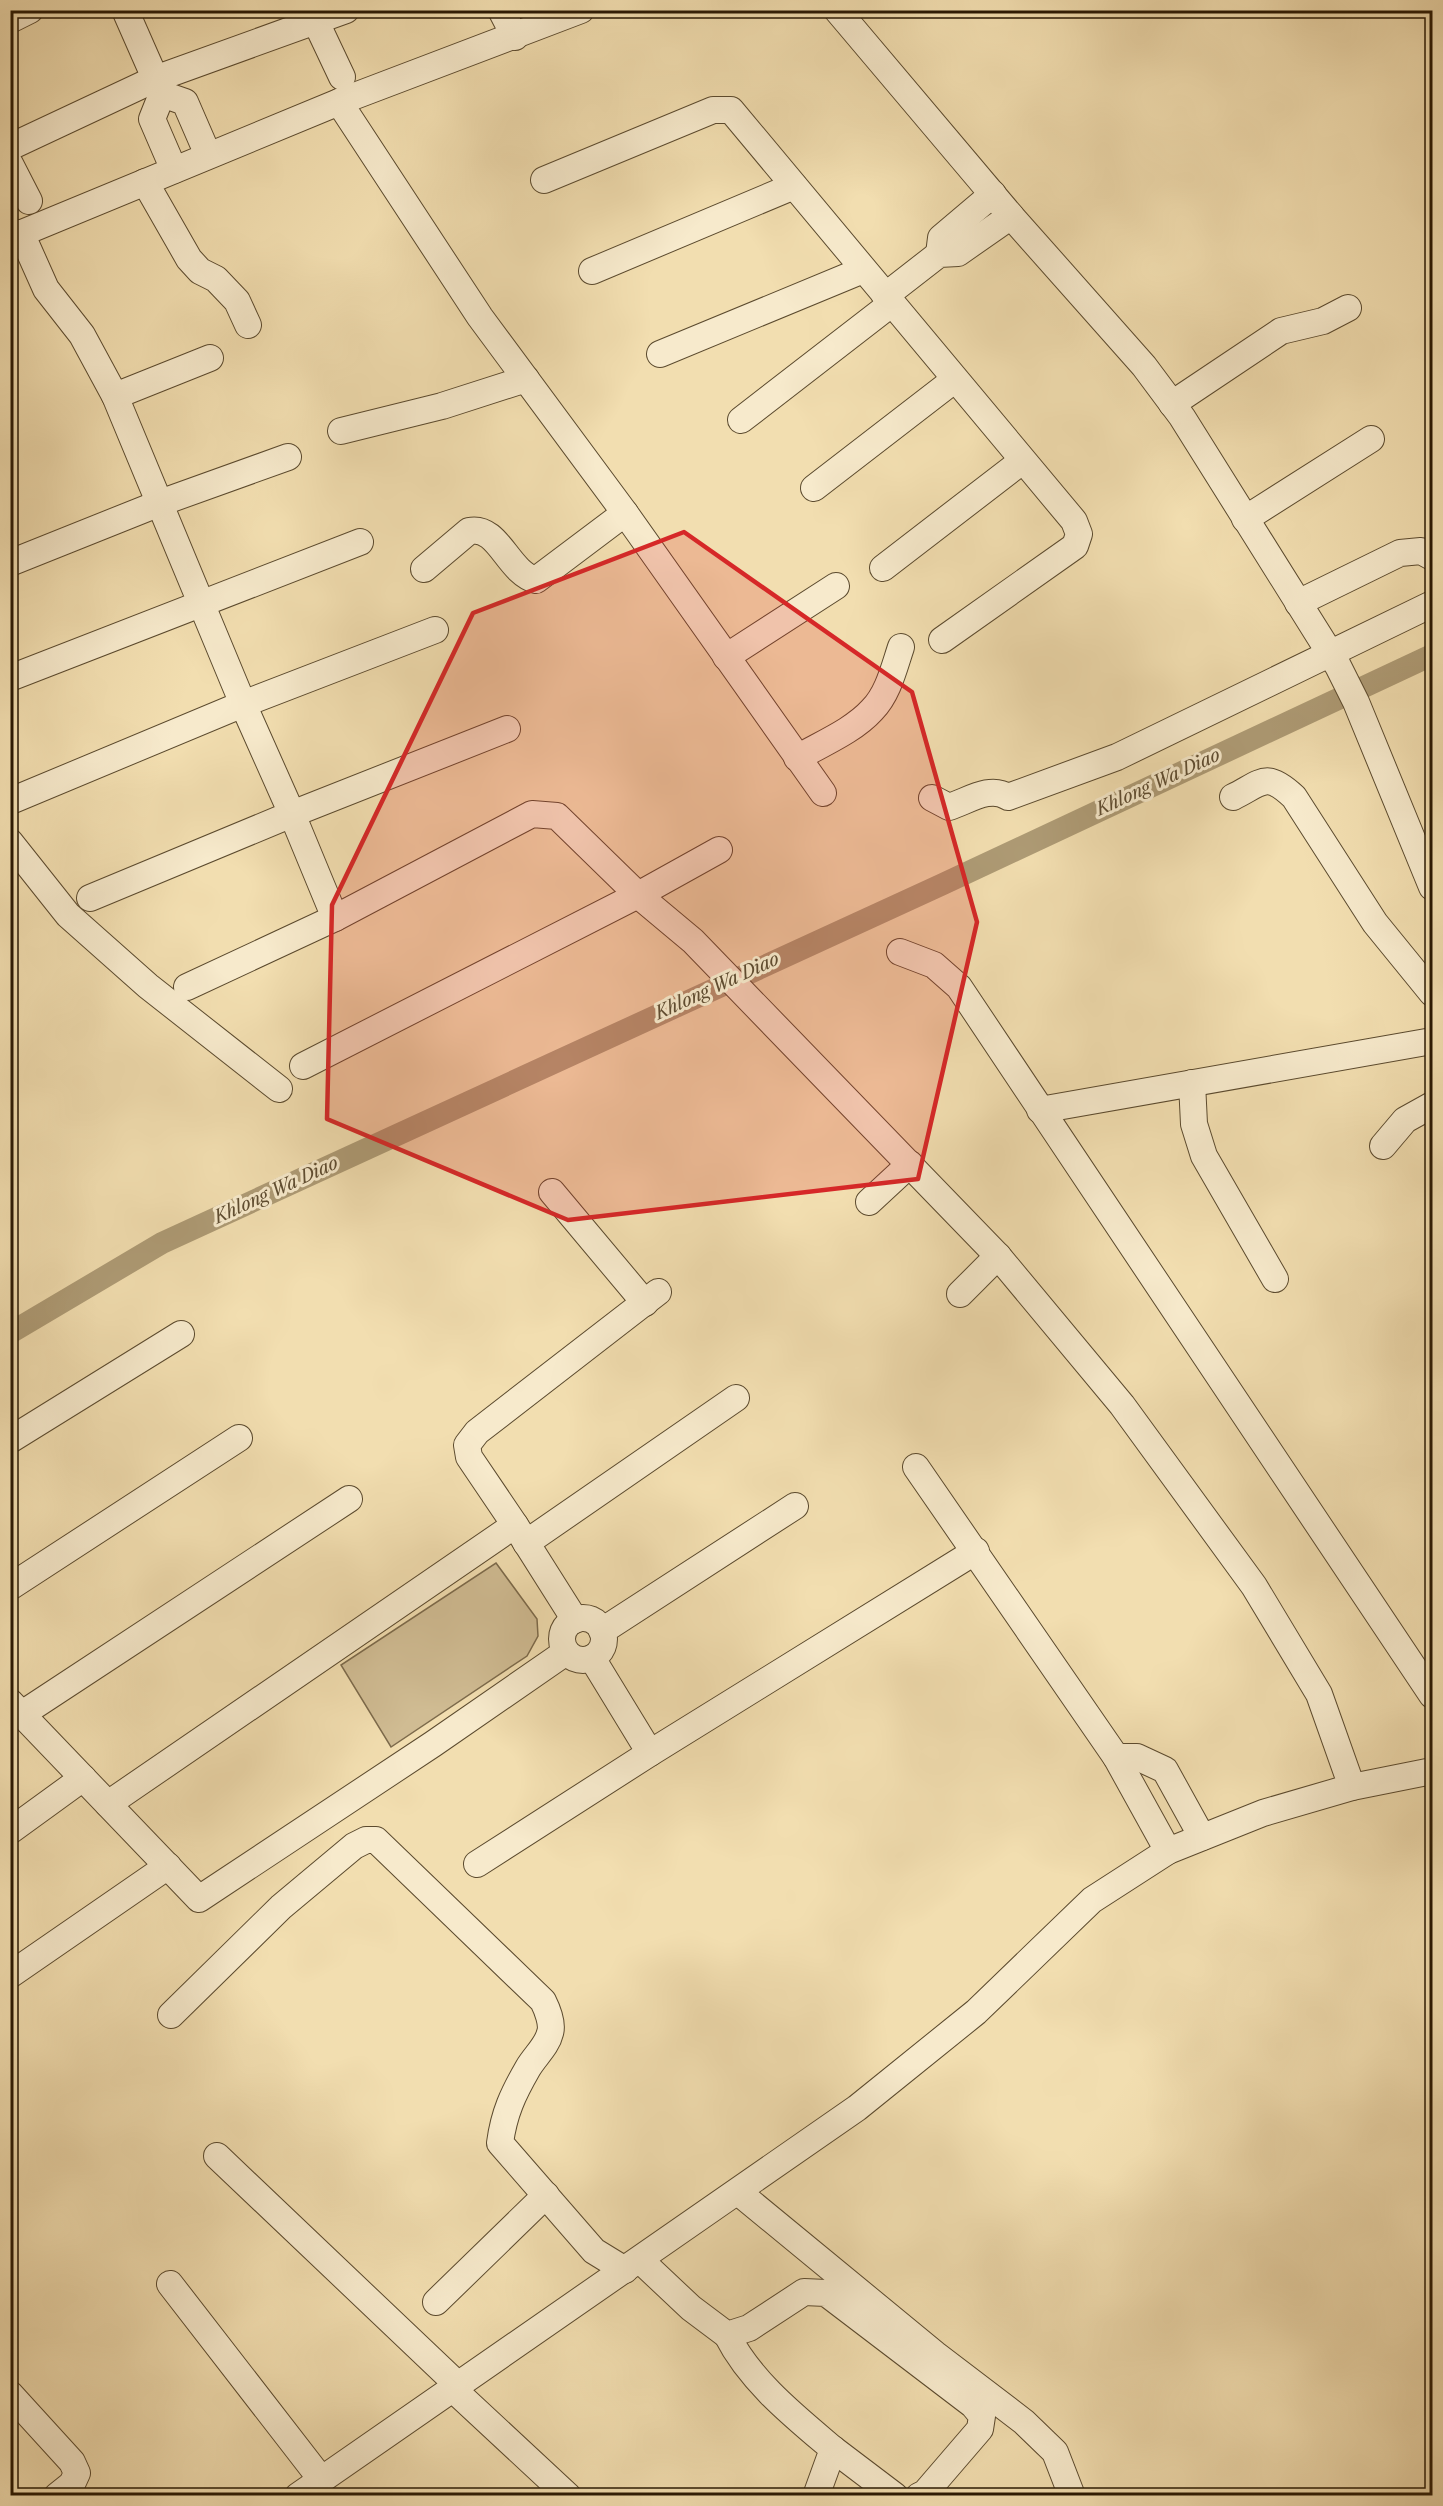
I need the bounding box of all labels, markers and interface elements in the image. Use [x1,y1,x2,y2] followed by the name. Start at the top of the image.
[1091,744,1224,821] water label: Khlong Wa Diao
[650,948,783,1025] water label: Khlong Wa Diao
[209,1152,342,1229] water label: Khlong Wa Diao

